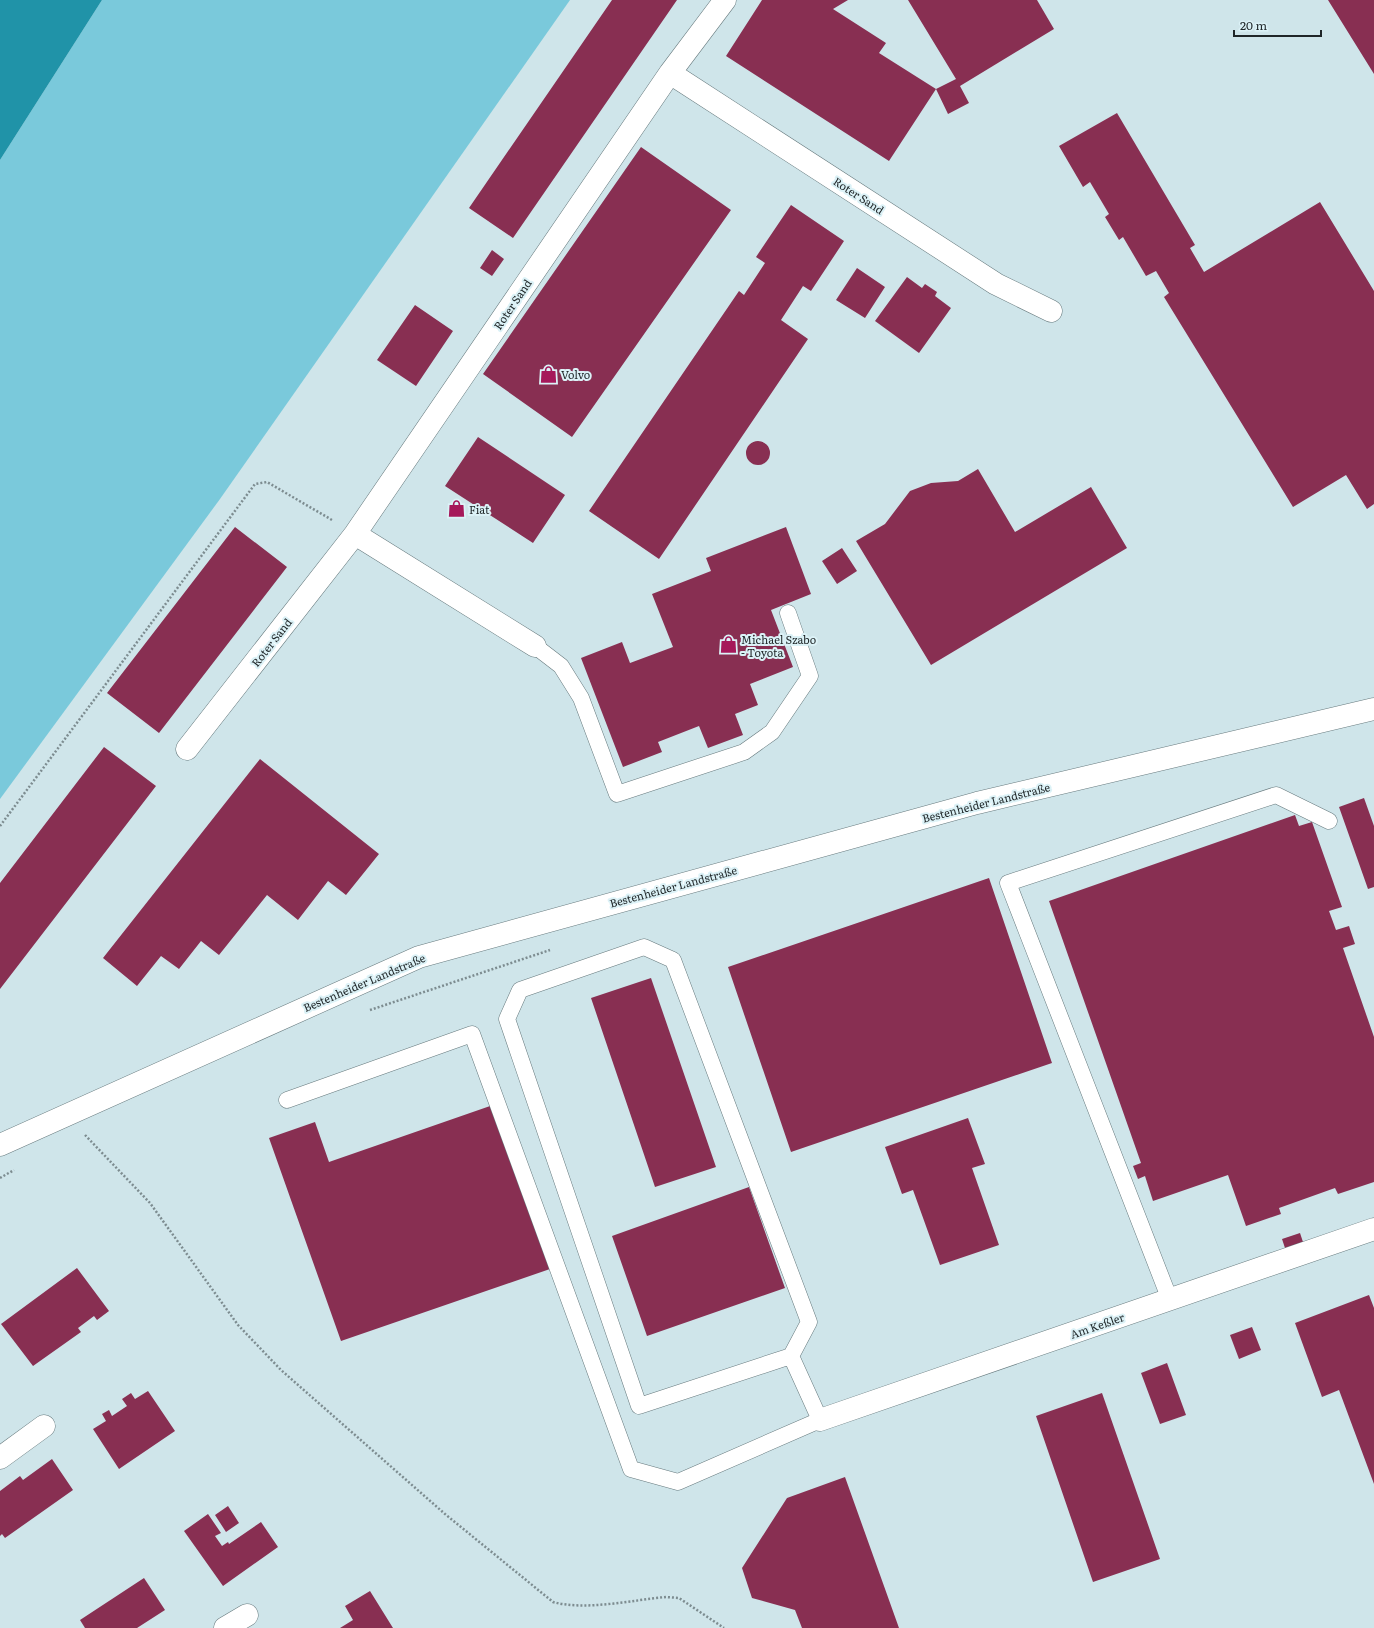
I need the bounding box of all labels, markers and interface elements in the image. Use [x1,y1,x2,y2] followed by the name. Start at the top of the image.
[1234,12,1321,38] scale bar
[1240,16,1267,34] text: 20 m
[831,173,888,218] street label: Roter Sand
[489,275,535,332] street label: Roter Sand
[538,364,558,384] shop icon: Volvo
[561,366,590,382] place label: Volvo
[446,499,466,519] shop icon: Fiat
[469,501,490,517] place label: Fiat
[247,614,295,670] street label: Roter Sand
[741,631,816,660] place label: Michael Szabo - Toyota
[718,635,738,655] shop icon: Michael Szabo - Toyota
[920,778,1052,826] street label: Bestenheider Landstraße
[608,861,739,911] street label: Bestenheider Landstraße
[300,949,428,1015] street label: Bestenheider Landstraße
[1068,1308,1127,1342] street label: Am Keßler

